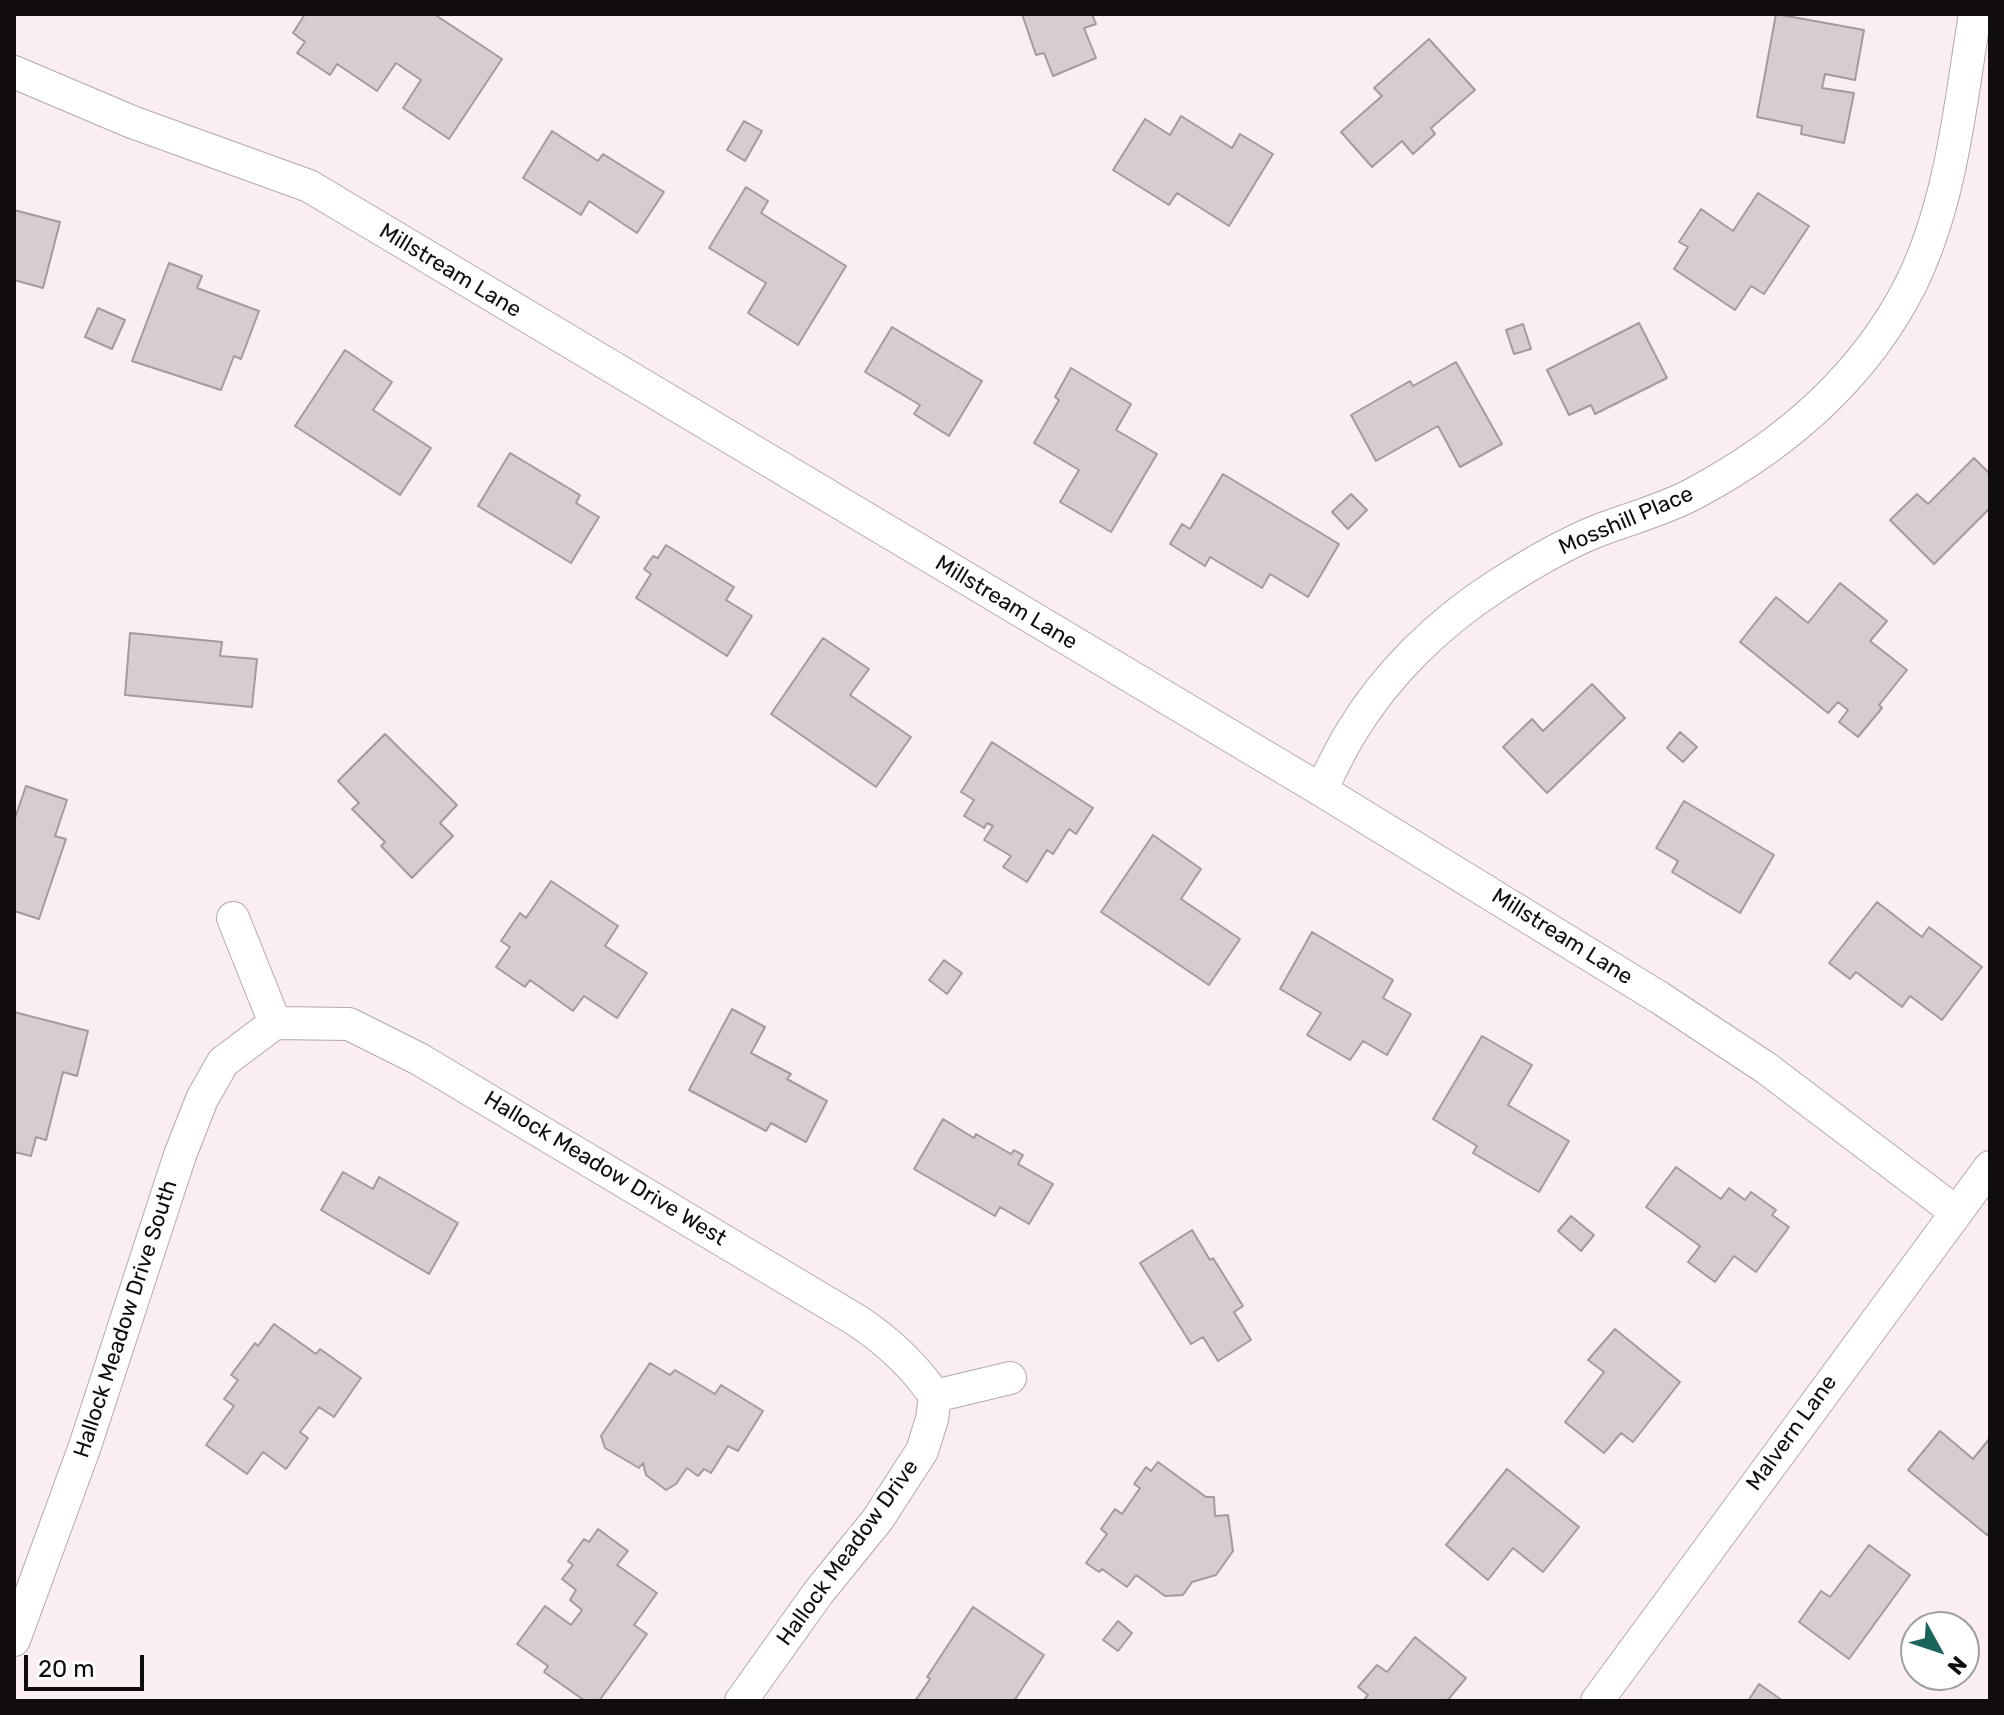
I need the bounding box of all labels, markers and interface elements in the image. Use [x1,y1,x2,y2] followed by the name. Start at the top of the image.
[374,218,526,324] street label: Millstream Lane
[1555,481,1697,561] street label: Mosshill Place
[930,550,1082,656] street label: Millstream Lane
[1487,883,1637,991] street label: Millstream Lane
[479,1086,731,1252] street label: Hallock Meadow Drive West
[69,1177,183,1461] street label: Hallock Meadow Drive South
[1741,1370,1843,1496] street label: Malvern Lane
[772,1455,924,1651] street label: Hallock Meadow Drive
[1900,1611,1980,1691] north arrow
[28,1639,148,1689] scale bar
[1942,1651,1973,1680] text: N
[38,1655,95,1683] text: 20 m

